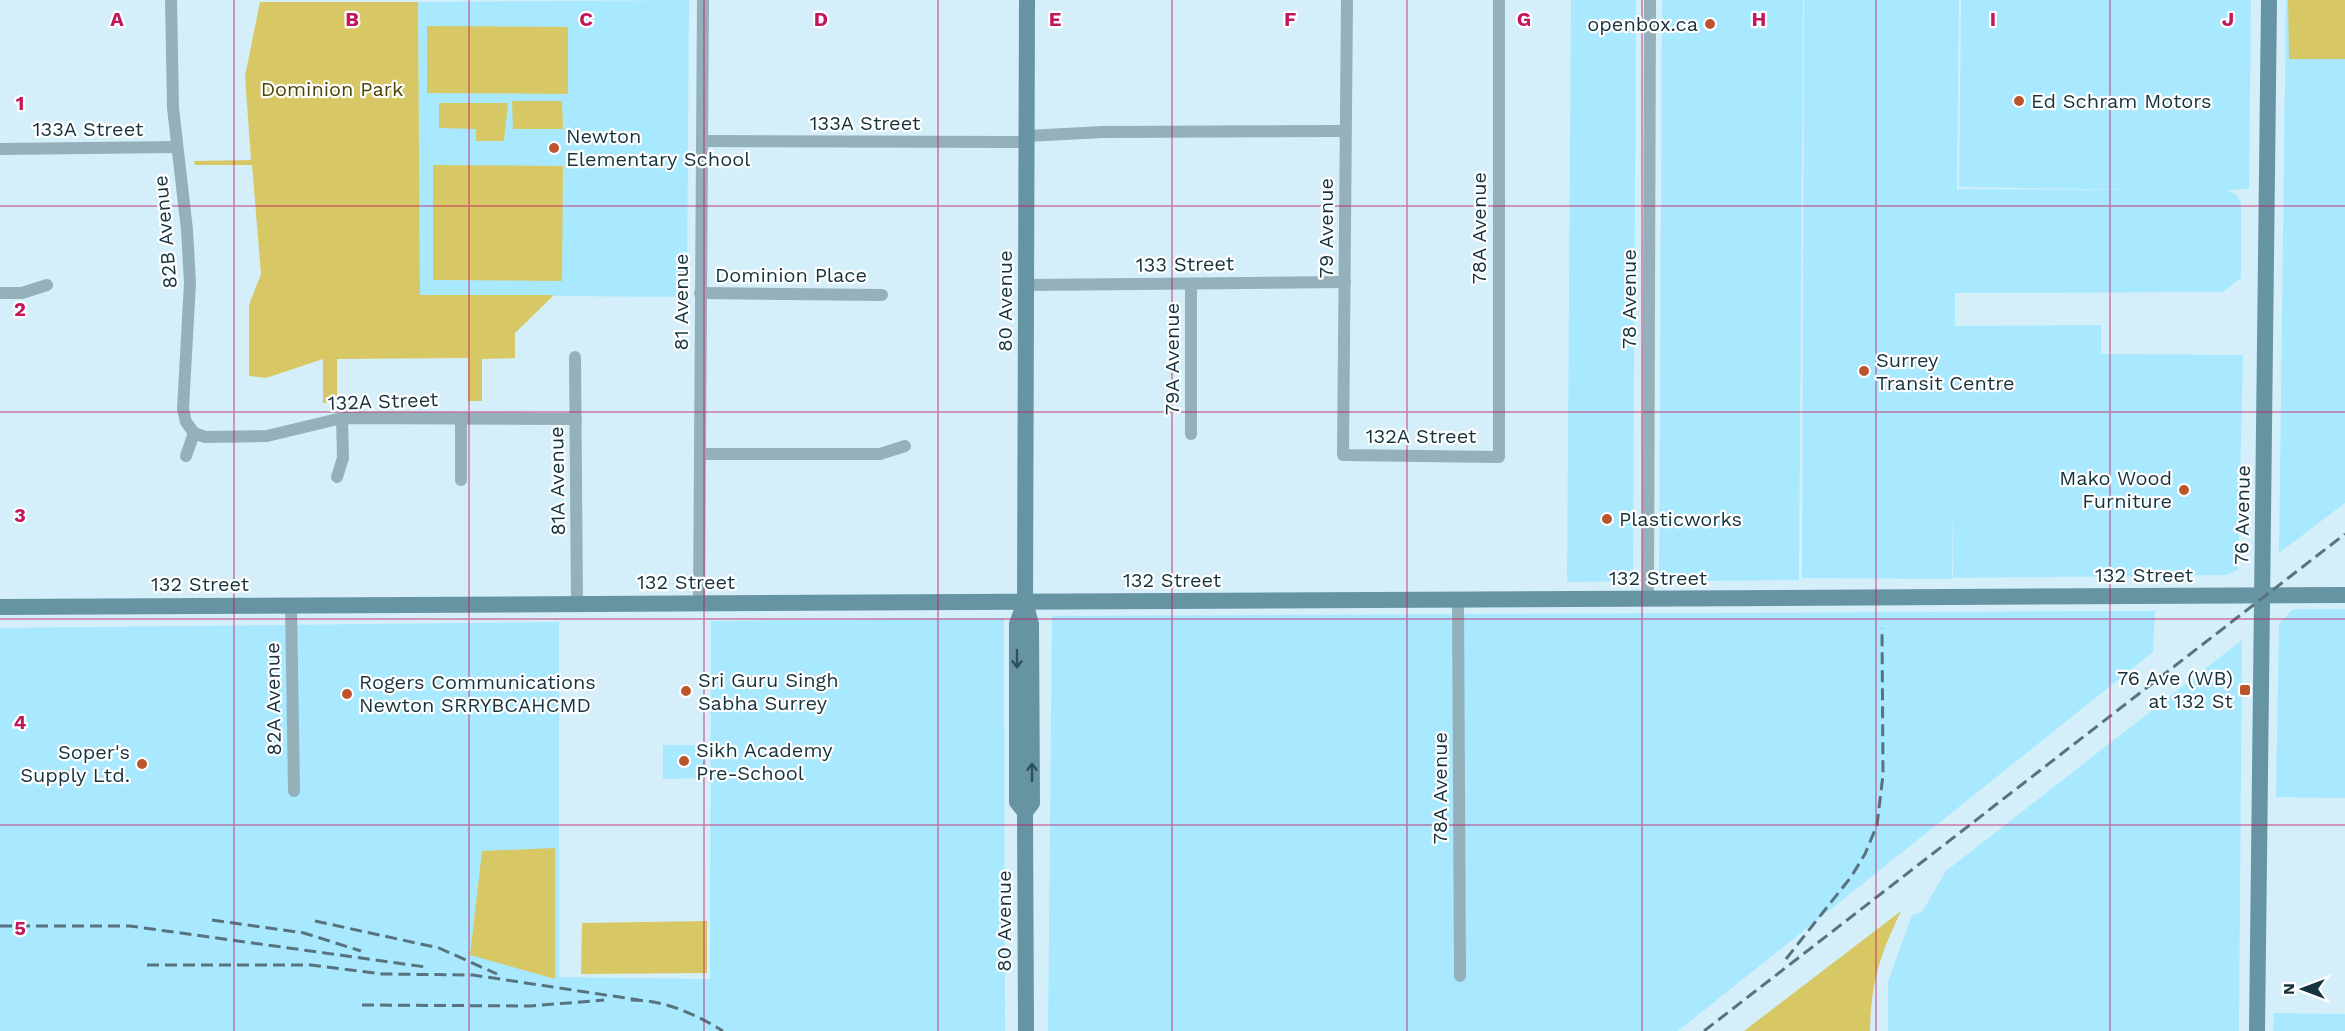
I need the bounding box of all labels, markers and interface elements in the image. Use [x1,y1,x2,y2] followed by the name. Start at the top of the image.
[110,7,124,31] text: A
[345,7,359,31] text: B
[579,7,593,31] text: C
[814,7,828,31] text: D
[1049,7,1061,31] text: E
[1284,7,1296,31] text: F
[1517,7,1531,31] text: G
[1752,7,1766,31] text: H
[1990,7,1996,31] text: I
[2222,7,2234,31] text: J
[1587,12,1698,36] place label: openbox.ca
[1703,17,1717,31] marker: openbox.ca
[261,77,403,101] park label: Dominion Park
[2031,89,2212,113] place label: Ed Schram Motors
[16,91,24,115] text: 1
[2012,94,2026,108] marker: Ed Schram Motors
[810,111,921,135] street label: 133A Street
[33,117,144,141] street label: 133A Street
[566,124,750,171] place label: Newton Elementary School
[547,141,561,155] marker: Newton Elementary School
[1467,172,1491,284] street label: 78A Avenue
[148,174,182,290] street label: 82B Avenue
[1314,178,1338,278] street label: 79 Avenue
[1617,249,1641,349] street label: 78 Avenue
[993,250,1017,352] street label: 80 Avenue
[1136,251,1235,277] street label: 133 Street
[669,254,693,350] street label: 81 Avenue
[715,263,867,287] street label: Dominion Place
[14,297,26,321] text: 2
[1160,303,1184,415] street label: 79A Avenue
[1876,348,2015,395] place label: Surrey Transit Centre
[1857,364,1871,378] marker: Surrey Transit Centre
[327,387,439,415] street label: 132A Street
[1366,424,1477,448] street label: 132A Street
[544,426,570,536] street label: 81A Avenue
[2229,465,2255,565] street label: 76 Avenue
[2059,466,2172,513] place label: Mako Wood Furniture
[2177,483,2191,497] marker: Mako Wood Furniture
[14,503,26,527] text: 3
[1619,507,1742,531] place label: Plasticworks
[1600,512,1614,526] marker: Plasticworks
[2095,563,2194,587] street label: 132 Street
[1609,566,1708,590] street label: 132 Street
[1123,568,1222,592] street label: 132 Street
[637,570,736,594] street label: 132 Street
[151,572,250,596] street label: 132 Street
[260,642,286,756] street label: 82A Avenue
[1011,649,1023,669] one-way arrow
[2117,666,2234,713] place label: 76 Ave (WB) at 132 St
[698,668,839,715] place label: Sri Guru Singh Sabha Surrey
[359,670,596,717] place label: Rogers Communications Newton SRRYBCAHCMD
[2238,683,2252,697] marker: 76 Ave (WB) at 132 St
[679,684,693,698] marker: Sri Guru Singh Sabha Surrey
[340,687,354,701] marker: Rogers Communications Newton SRRYBCAHCMD
[14,710,27,734] text: 4
[1428,732,1452,844] street label: 78A Avenue
[696,738,833,785] place label: Sikh Academy Pre-School
[20,740,130,787] place label: Soper's Supply Ltd.
[677,754,691,768] marker: Sikh Academy Pre-School
[135,757,149,771] marker: Soper's Supply Ltd.
[1026,762,1038,782] one-way arrow
[992,870,1016,972] street label: 80 Avenue
[14,916,26,940] text: 5
[2273,959,2333,1019] north arrow
[2279,983,2298,995] text: N

